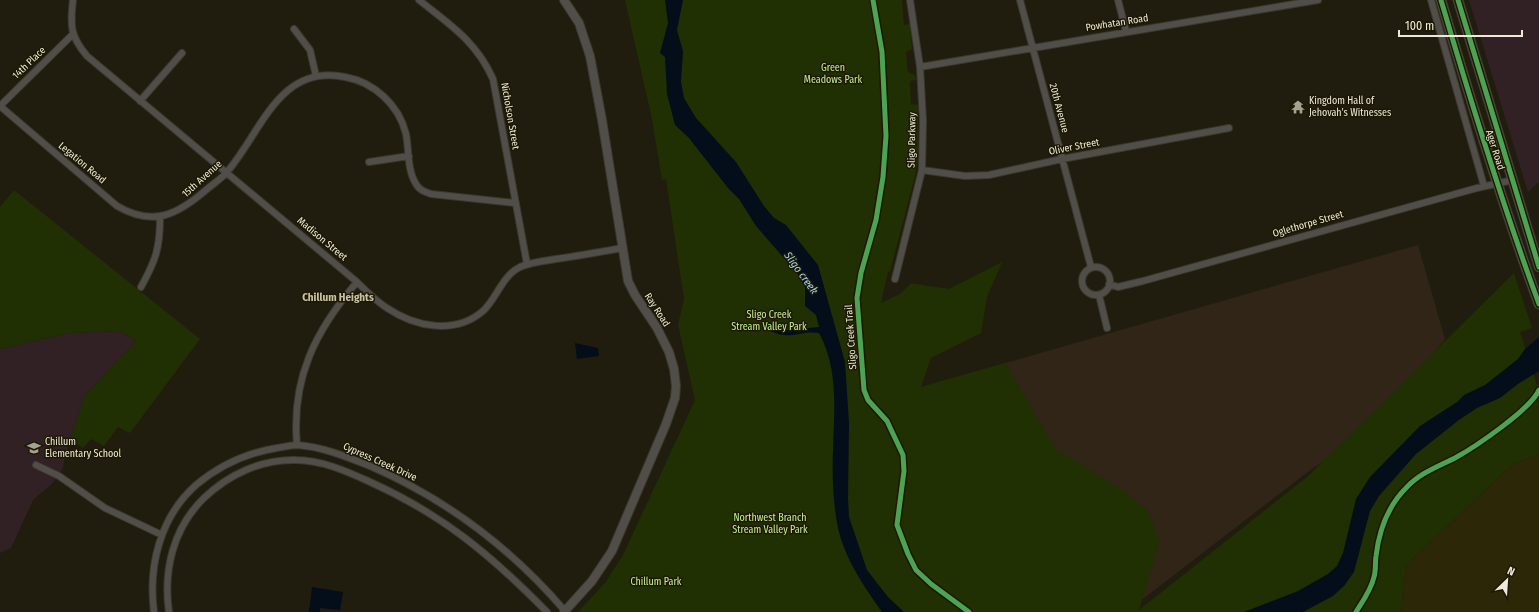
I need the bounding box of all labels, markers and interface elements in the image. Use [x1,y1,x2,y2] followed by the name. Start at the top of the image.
[1085,12,1149,34] street label: Powhatan Road
[1399,12,1522,38] scale bar
[1405,19,1434,33] text: 100 m
[10,44,48,82] street label: 14th Place
[804,62,863,86] park label: Green Meadows Park
[498,82,522,151] street label: Nicholson Street
[1047,82,1071,134] street label: 20th Avenue
[1309,95,1391,119] place label: Kingdom Hall of Jehovah’s Witnesses
[1290,99,1306,115] temple icon: Kingdom Hall of Jehovah’s Witnesses
[906,112,918,168] street label: Sligo Parkway
[1483,129,1507,171] street label: Ager Road
[1048,136,1101,158] street label: Oliver Street
[56,140,108,186] street label: Legation Road
[180,158,224,200] street label: 15th Avenue
[1271,208,1345,240] street label: Oglethorpe Street
[295,215,350,264] street label: Madison Street
[781,249,821,297] water label: Sligo creek
[302,291,374,304] district label: Chillum Heights
[642,291,672,329] street label: Ray Road
[843,304,859,370] street label: Sligo Creek Trail
[731,309,807,333] park label: Sligo Creek Stream Valley Park
[45,436,121,460] place label: Chillum Elementary School
[26,440,42,456] school or university icon: Chillum Elementary School
[341,440,419,484] street label: Cypress Creek Drive
[732,512,808,536] park label: Northwest Branch Stream Valley Park
[1487,560,1527,600] north arrow
[1505,564,1517,579] text: N
[630,576,682,588] park label: Chillum Park

